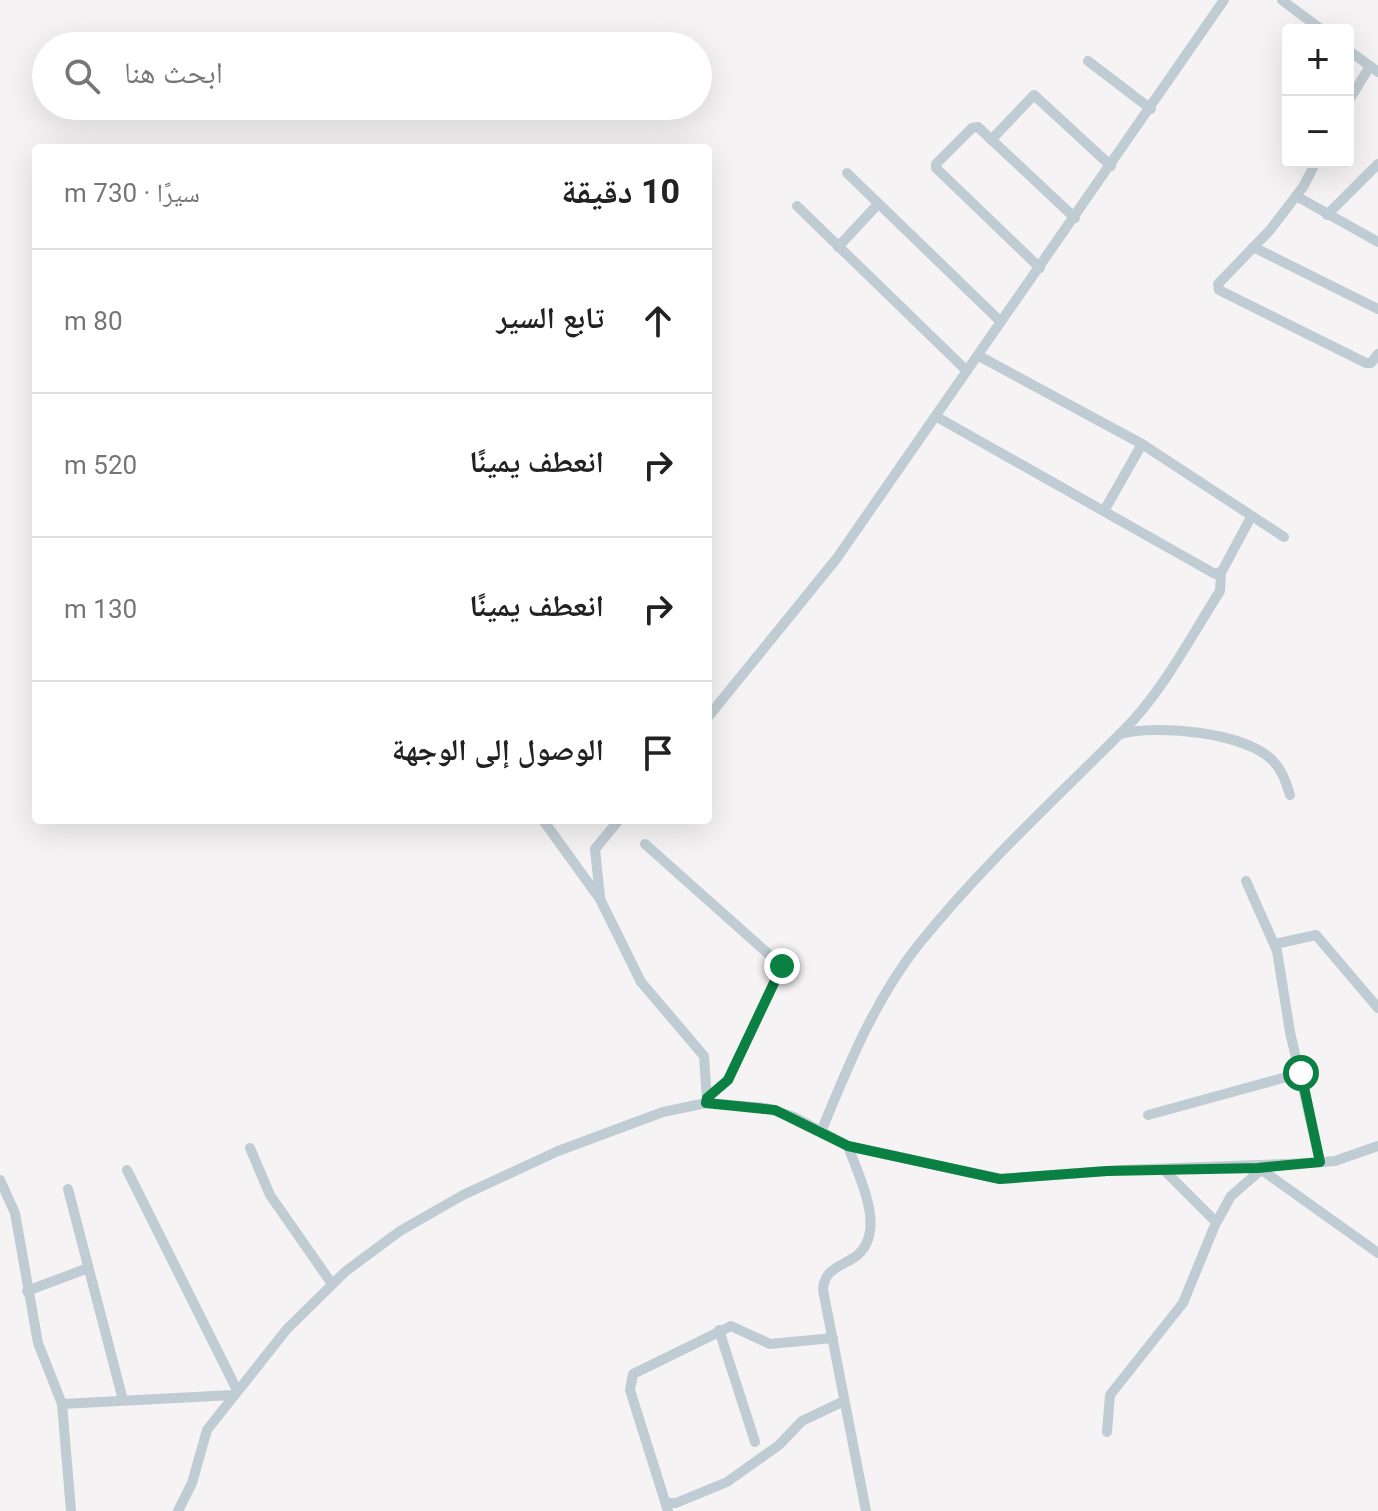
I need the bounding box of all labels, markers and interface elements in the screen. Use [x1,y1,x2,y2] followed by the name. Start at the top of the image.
[1282,24,1354,168] map controls
[1282,24,1354,96] button: +
[32,32,712,120] search box
[60,54,104,98] icon: search
[124,55,223,90] text: ابحث هنا
[1282,96,1354,168] button: −
[561,171,680,211] text: 10 دقيقة
[64,178,200,208] text: سيرًا · 730 m
[636,299,680,343] icon: ahead
[496,300,604,335] text: تابع السير
[64,306,123,336] text: 80 m
[636,443,680,487] icon: right
[469,444,604,479] text: انعطف يمينًا
[64,450,137,480] text: 520 m
[636,587,680,631] icon: right
[469,588,604,623] text: انعطف يمينًا
[64,594,137,624] text: 130 m
[636,731,680,775] icon: arrive
[392,732,604,767] text: الوصول إلى الوجهة
[764,948,800,984] route end
[1283,1055,1319,1091] route start

